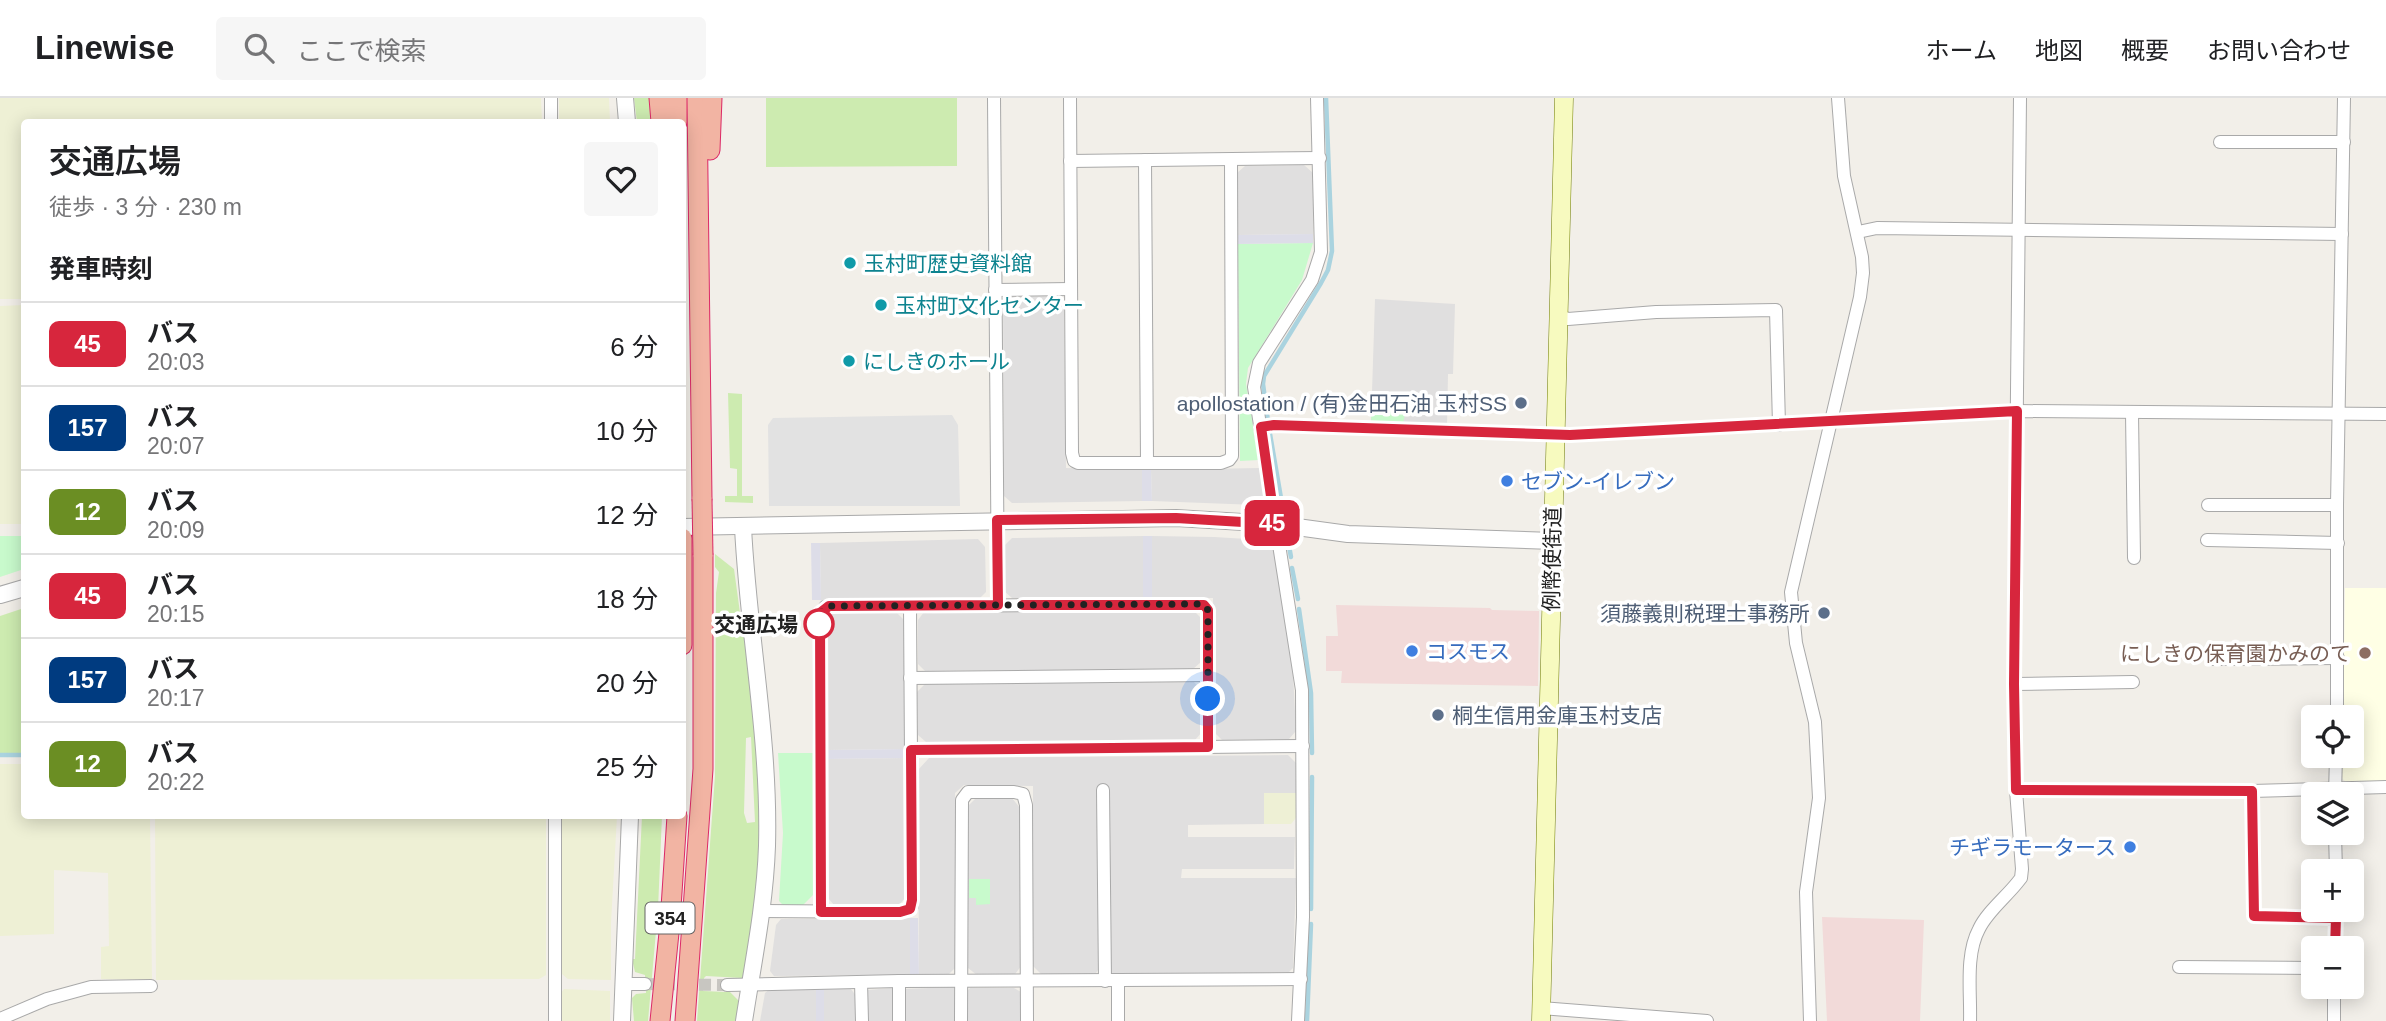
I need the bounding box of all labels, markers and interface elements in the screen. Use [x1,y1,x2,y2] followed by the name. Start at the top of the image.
[216,17,706,80] search box
[35,29,174,66] text: Linewise
[240,29,278,67] icon: search
[296,36,426,66] text: ここで検索
[1926,37,1997,64] text: ホーム
[2035,37,2083,64] text: 地図
[2121,37,2169,64] text: 概要
[2207,37,2351,64] text: お問い合わせ
[584,142,658,216] button: heart
[49,143,181,180] text: 交通広場
[49,194,242,220] text: 徒歩 · 3 分 · 230 m
[864,252,1032,275] place label: 玉村町歴史資料館
[49,254,153,284] text: 発車時刻
[842,255,858,271] marker: 玉村町歴史資料館
[895,294,1084,317] place label: 玉村町文化センター
[873,297,889,313] marker: 玉村町文化センター
[147,318,199,348] text: バス
[74,330,101,357] text: 45
[610,332,658,362] text: 6 分
[147,349,205,375] text: 20:03
[863,350,1010,373] place label: にしきのホール
[841,353,857,369] marker: にしきのホール
[1177,392,1507,415] place label: apollostation / (有)金田石油 玉村SS
[1513,395,1529,411] marker: apollostation / (有)金田石油 玉村SS
[147,402,199,432] text: バス
[67,414,108,441] text: 157
[596,416,658,446] text: 10 分
[147,433,205,459] text: 20:07
[1521,470,1675,493] place label: セブン-イレブン
[1499,473,1515,489] marker: セブン-イレブン
[147,486,199,516] text: バス
[74,498,101,525] text: 12
[596,500,658,530] text: 12 分
[1240,500,1304,546] line badge: 45
[1540,506,1564,612] street label: 例幣使街道
[1259,509,1285,536] text: 45
[147,517,205,543] text: 20:09
[147,570,199,600] text: バス
[74,582,101,609] text: 45
[596,584,658,614] text: 18 分
[147,601,205,627] text: 20:15
[1600,602,1810,625] place label: 須藤義則税理士事務所
[1816,605,1832,621] marker: 須藤義則税理士事務所
[804,609,834,639] marker: 交通広場
[714,613,798,636] place label: 交通広場
[1426,640,1510,663] place label: コスモス
[2120,642,2351,665] place label: にしきの保育園かみのて
[1404,643,1420,659] marker: コスモス
[2357,645,2373,661] marker: にしきの保育園かみのて
[147,654,199,684] text: バス
[67,666,108,693] text: 157
[596,668,658,698] text: 20 分
[1190,681,1225,716] your location
[147,685,205,711] text: 20:17
[1452,704,1662,727] place label: 桐生信用金庫玉村支店
[2301,705,2364,999] map controls
[2301,705,2364,768] button: locate
[1430,707,1446,723] marker: 桐生信用金庫玉村支店
[147,738,199,768] text: バス
[74,750,101,777] text: 12
[596,752,658,782] text: 25 分
[147,769,205,795] text: 20:22
[2301,782,2364,845] button: layers
[1949,836,2116,859] place label: チギラモータース
[2122,839,2138,855] marker: チギラモータース
[2301,859,2364,922] button: +
[646,902,694,933] road number: 354
[2301,936,2364,999] button: −

